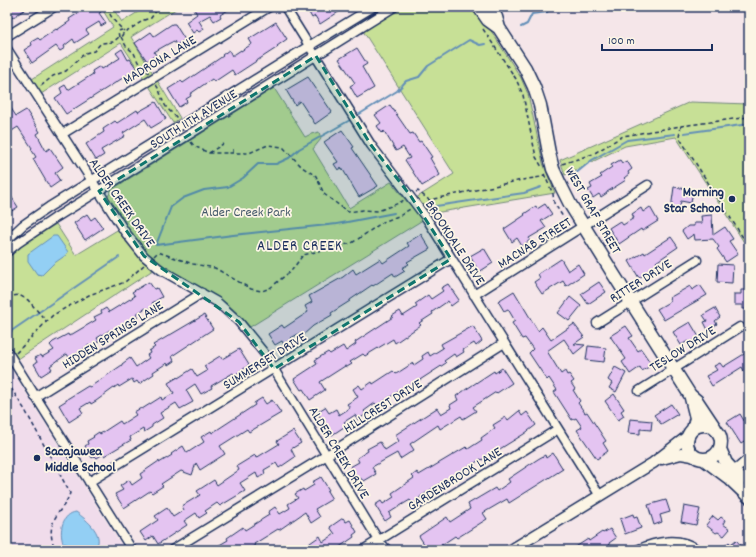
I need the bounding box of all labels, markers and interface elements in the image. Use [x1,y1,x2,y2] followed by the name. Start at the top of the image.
[602,26,712,52] scale bar
[120,31,201,90] street label: MADRONA LANE
[608,33,635,50] text: 100 m
[146,84,242,155] street label: SOUTH 11TH AVENUE
[83,155,160,252] street label: ALDER CREEK DRIVE
[559,164,625,258] street label: WEST GRAF STREET
[664,183,725,219] place label: Morning Star School
[727,194,737,204] marker: Morning Star School
[419,197,490,290] street label: BROOKDALE DRIVE
[201,203,291,223] park label: Alder Creek Park
[494,213,576,274] street label: MACNAB STREET
[257,236,343,258] district label: ALDER CREEK
[606,254,677,309] street label: RITTER DRIVE
[59,296,168,375] street label: HIDDEN SPRINGS LANE
[646,321,721,378] street label: TESLOW DRIVE
[219,328,311,395] street label: SUMMERSET DRIVE
[340,374,427,439] street label: HILLCREST DRIVE
[303,403,374,504] street label: ALDER CREEK DRIVE
[45,442,116,478] place label: Sacajawea Middle School
[404,442,507,517] street label: GARDENBROOK LANE
[32,453,42,463] marker: Sacajawea Middle School

